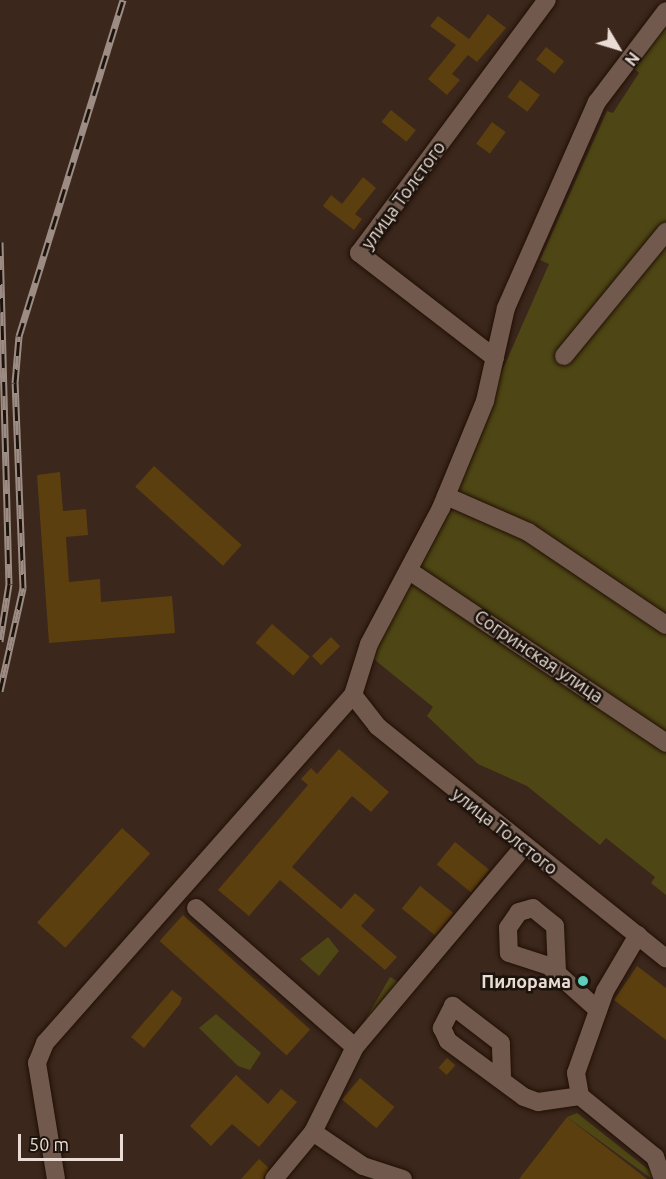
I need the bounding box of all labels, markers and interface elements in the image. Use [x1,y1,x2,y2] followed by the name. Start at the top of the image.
[588,18,648,78] north arrow
[621,49,643,69] text: N
[356,137,450,253] street label: улица Толстого
[471,605,607,707] street label: Согринская улица
[448,783,562,879] street label: улица Толстого
[481,970,571,992] place label: Пилорама
[576,974,590,988] marker: Пилорама
[21,1122,126,1160] scale bar
[29,1134,69,1154] text: 50 m

